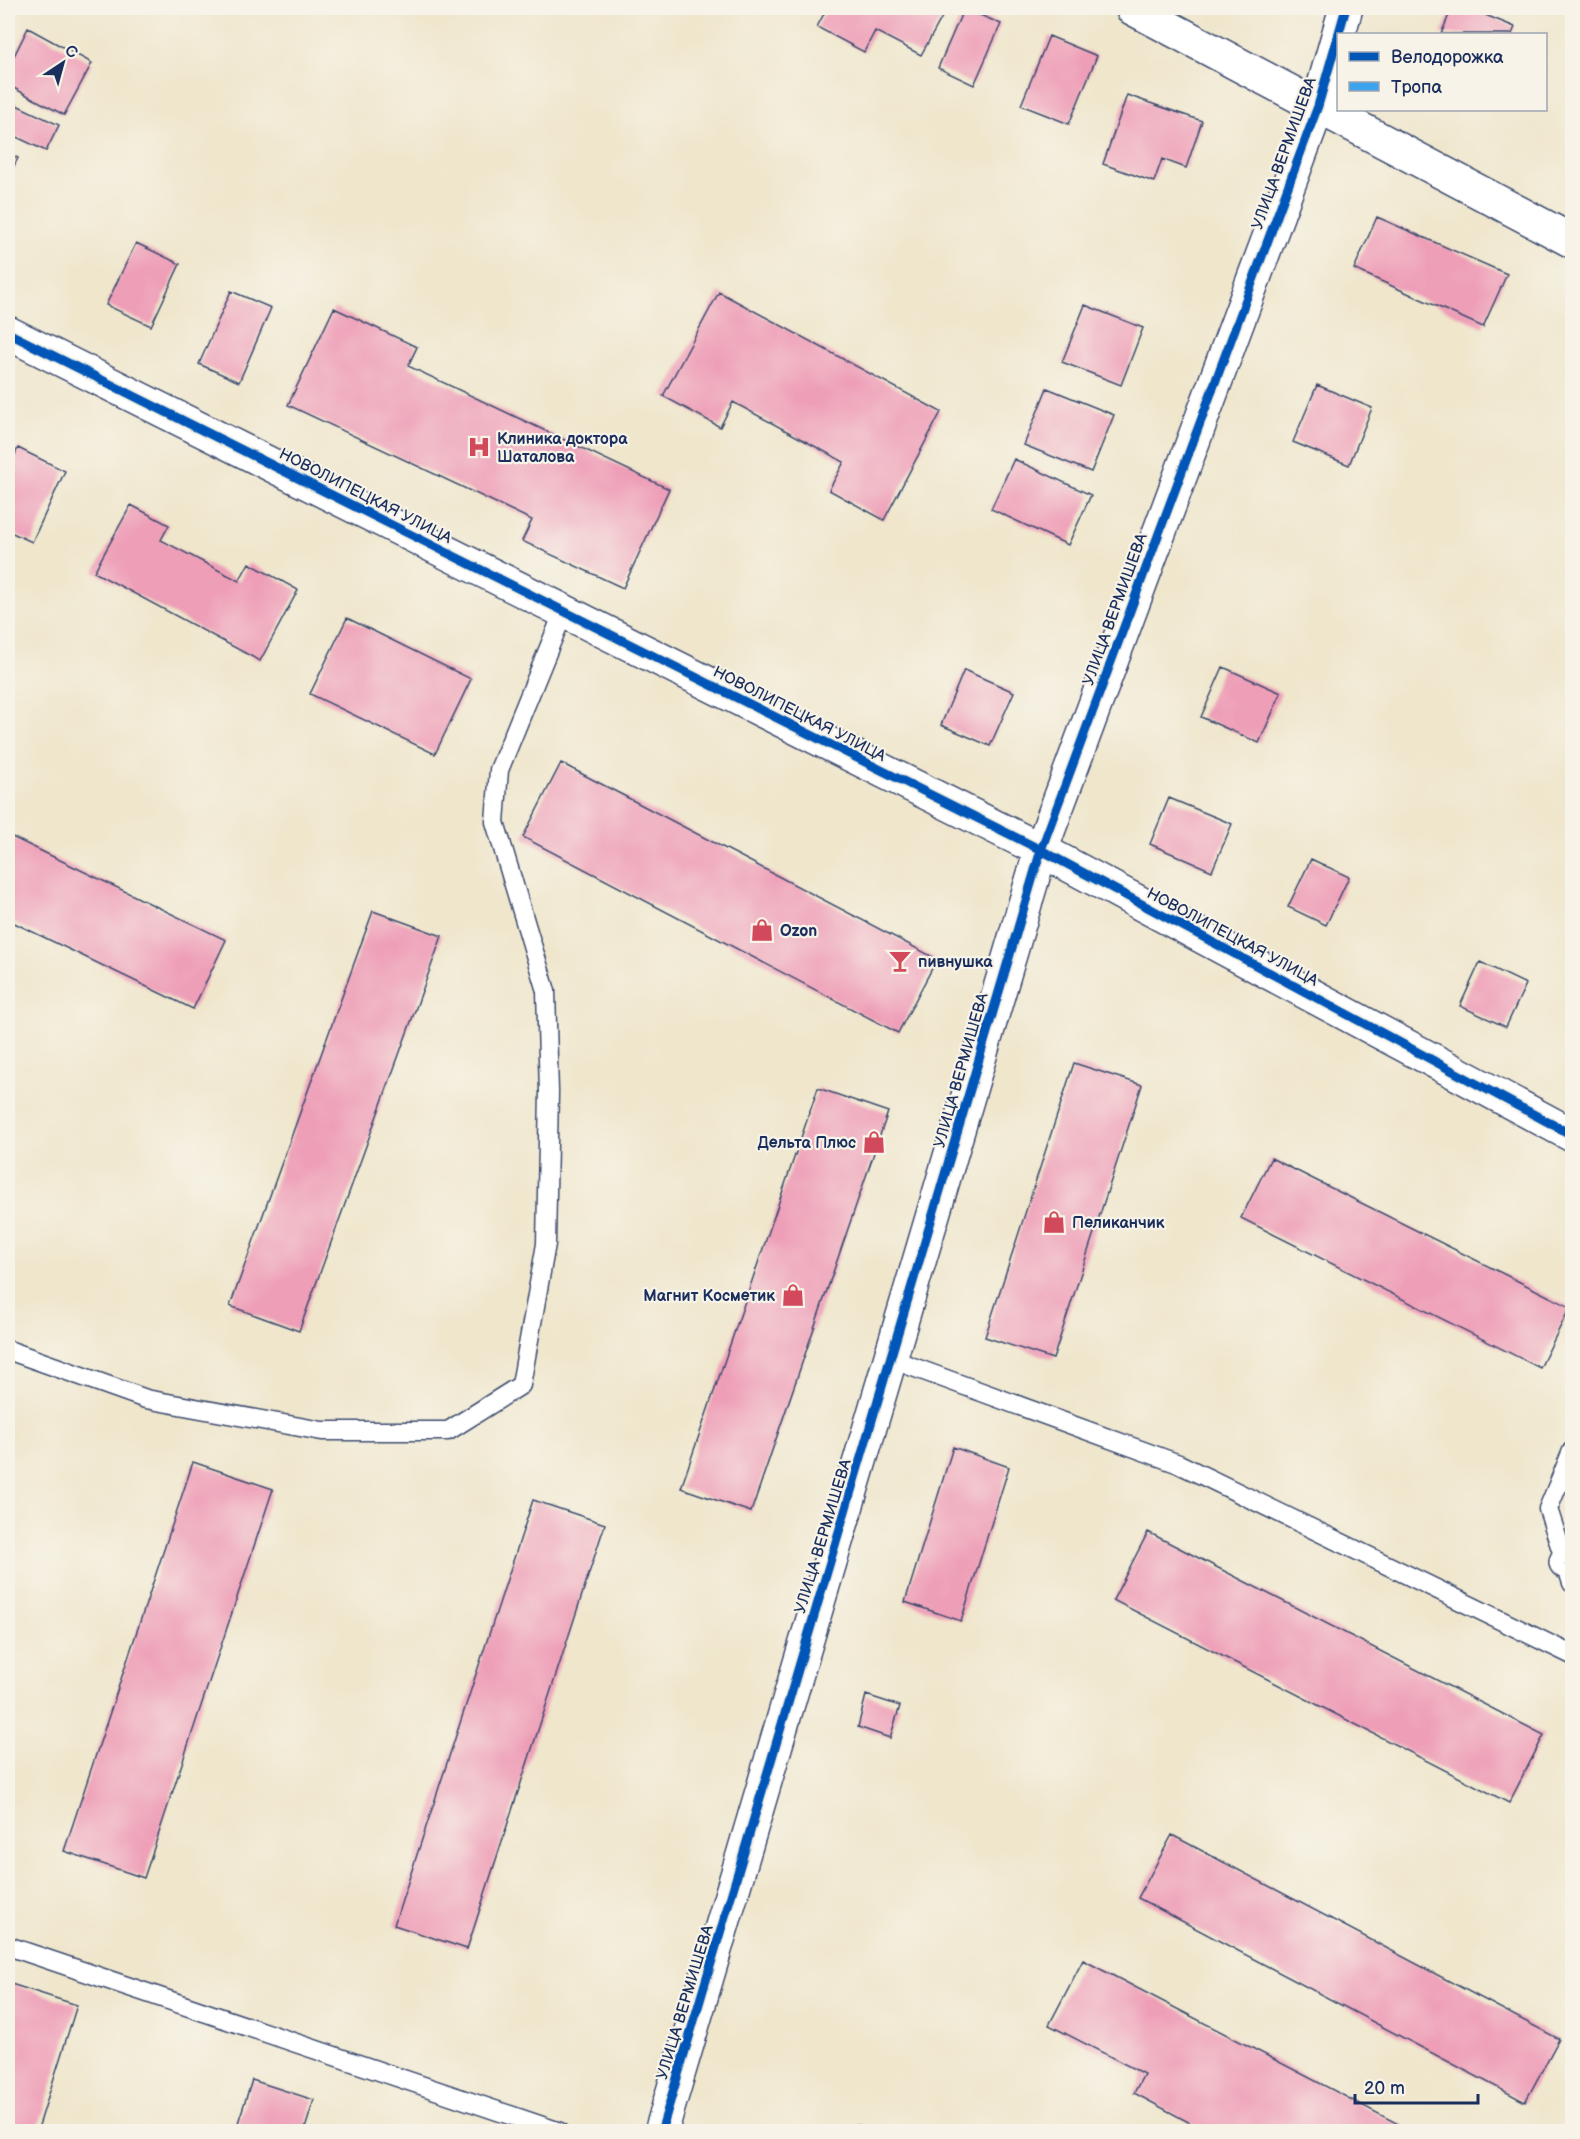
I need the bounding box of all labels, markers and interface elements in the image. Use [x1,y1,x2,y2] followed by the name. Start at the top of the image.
[33,33,93,93] north arrow
[1337,33,1547,111] legend
[61,41,81,63] text: С
[1391,47,1504,68] text: Велодорожка
[1248,75,1321,232] street label: УЛИЦА ВЕРМИШЕВА
[1391,77,1442,98] text: Тропа
[497,430,628,467] place label: Клиника доктора Шаталова
[466,434,492,460] hospital icon: Клиника доктора Шаталова
[276,444,455,548] street label: НОВОЛИПЕЦКАЯ УЛИЦА
[1079,531,1152,688] street label: УЛИЦА ВЕРМИШЕВА
[710,662,889,766] street label: НОВОЛИПЕЦКАЯ УЛИЦА
[1143,884,1321,991] street label: НОВОЛИПЕЦКАЯ УЛИЦА
[749,917,775,943] shop icon: Ozon
[780,922,817,941] place label: Ozon
[887,948,913,974] bar icon: пивнушка
[918,953,993,972] place label: пивнушка
[930,990,993,1150] street label: УЛИЦА ВЕРМИШЕВА
[861,1129,887,1155] shop icon: Дельта Плюс
[758,1134,856,1153] place label: Дельта Плюс
[1041,1209,1067,1235] shop icon: Пеликанчик
[1072,1214,1165,1233] place label: Пеликанчик
[780,1282,806,1308] shop icon: Магнит Косметик
[643,1287,775,1306] place label: Магнит Косметик
[791,1457,856,1616] street label: УЛИЦА ВЕРМИШЕВА
[653,1923,718,2082] street label: УЛИЦА ВЕРМИШЕВА
[1355,2067,1478,2105] scale bar
[1364,2078,1405,2099] text: 20 m

